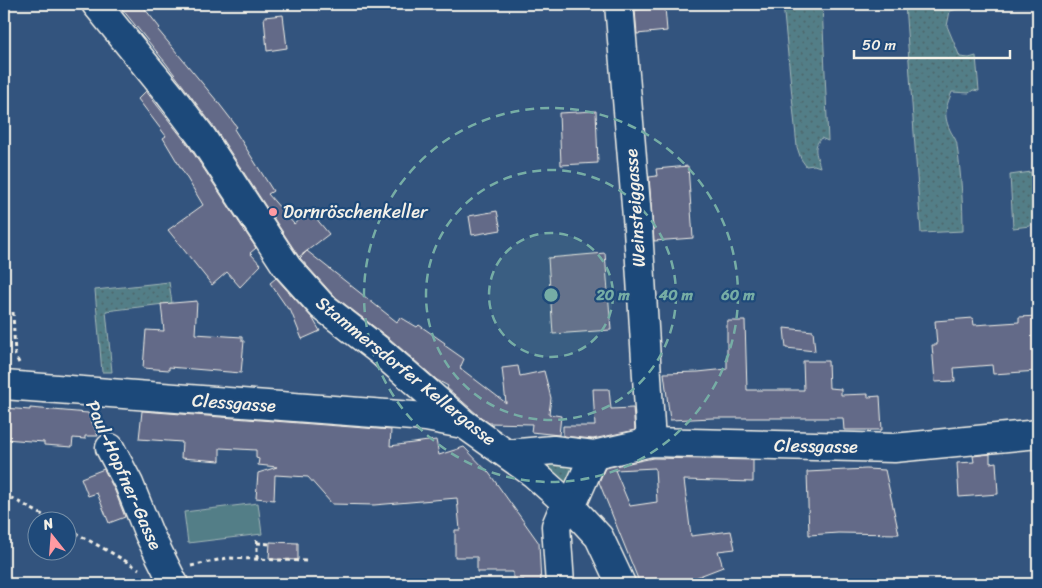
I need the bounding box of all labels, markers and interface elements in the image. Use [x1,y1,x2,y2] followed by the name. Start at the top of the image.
[854,28,1011,60] scale bar
[862,32,897,58] text: 50 m
[615,147,655,268] street label: Weinsteiggasse
[283,196,429,228] place label: Dornröschenkeller
[267,206,279,218] marker: Dornröschenkeller
[595,282,630,308] text: 20 m
[658,282,694,308] text: 40 m
[720,282,755,308] text: 60 m
[542,286,560,304] centre of rings
[308,288,504,454] street label: Stammersdorfer Kellergasse
[191,384,277,422] street label: Clessgasse
[77,395,172,555] street label: Paul-Hopfner-Gasse
[774,429,858,463] street label: Clessgasse
[28,510,78,560] north arrow
[39,511,57,538] text: N

